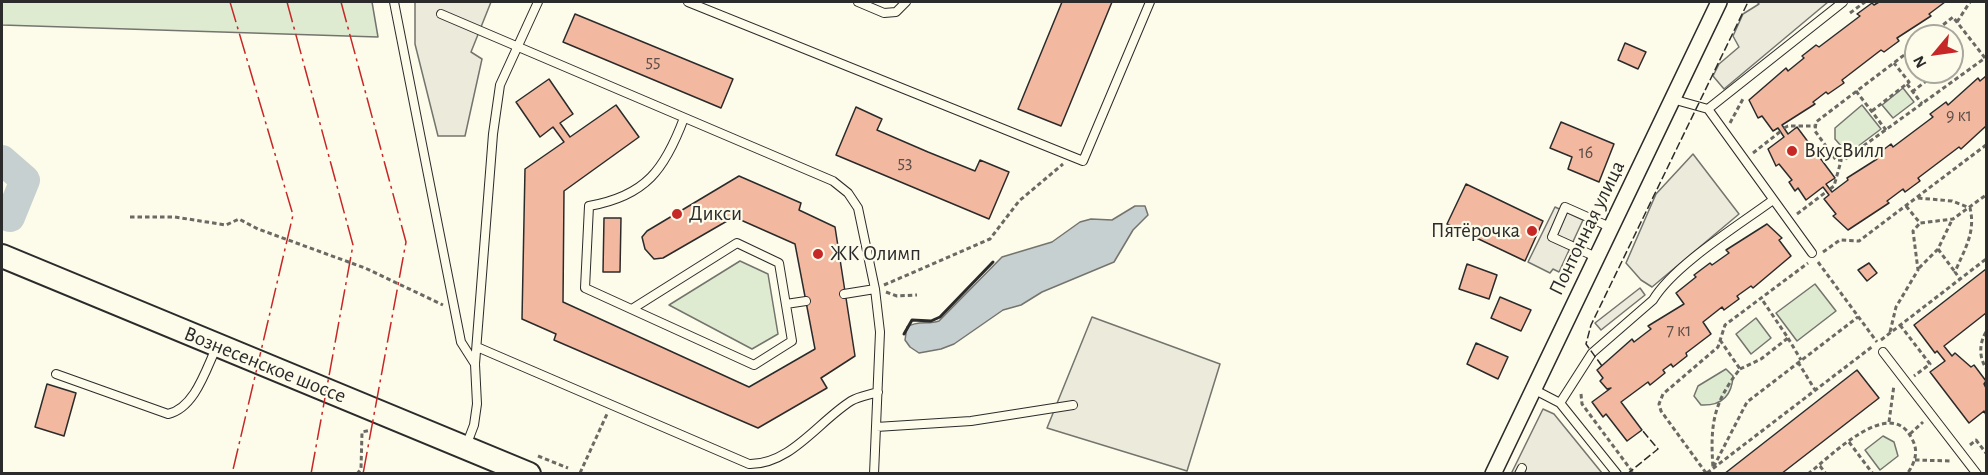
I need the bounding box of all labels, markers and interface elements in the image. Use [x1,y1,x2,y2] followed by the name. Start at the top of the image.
[1904,24,1964,84] north arrow
[645,51,661,73] house number: 55
[1910,53,1930,71] text: N
[1946,105,1972,127] house number: 9 к1
[1804,138,1884,164] place label: ВкусВилл
[1579,142,1593,164] house number: 16
[1785,144,1799,158] marker: ВкусВилл
[898,152,912,174] house number: 53
[1544,157,1630,299] street label: Понтонная улица
[689,201,742,227] place label: Дикси
[670,207,684,221] marker: Дикси
[1431,218,1520,244] place label: Пятёрочка
[1525,224,1539,238] marker: Пятёрочка
[830,241,921,267] place label: ЖК Олимп
[811,247,825,261] marker: ЖК Олимп
[1667,320,1691,342] house number: 7 к1
[180,321,350,409] street label: Вознесенское шоссе

